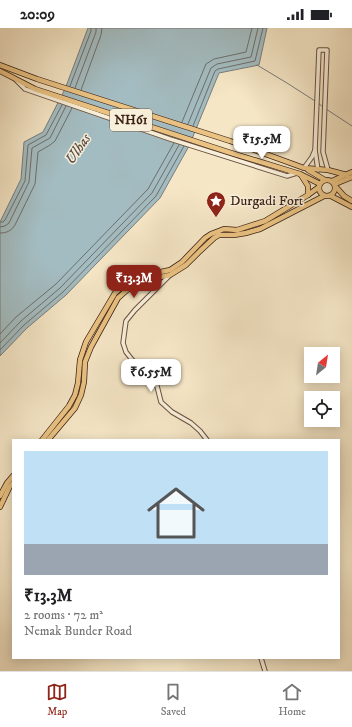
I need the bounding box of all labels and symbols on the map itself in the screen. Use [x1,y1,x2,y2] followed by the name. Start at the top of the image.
[110,109,152,131] road number: NH61
[229,126,295,160] pin: ₹15.5M
[61,130,96,168] water label: Ulhas
[205,190,227,218] place icon: Durgadi Fort
[230,192,304,210] place label: Durgadi Fort
[101,265,167,299] pin: ₹13.3M
[304,347,340,383] north arrow
[118,359,184,393] pin: ₹6.55M

